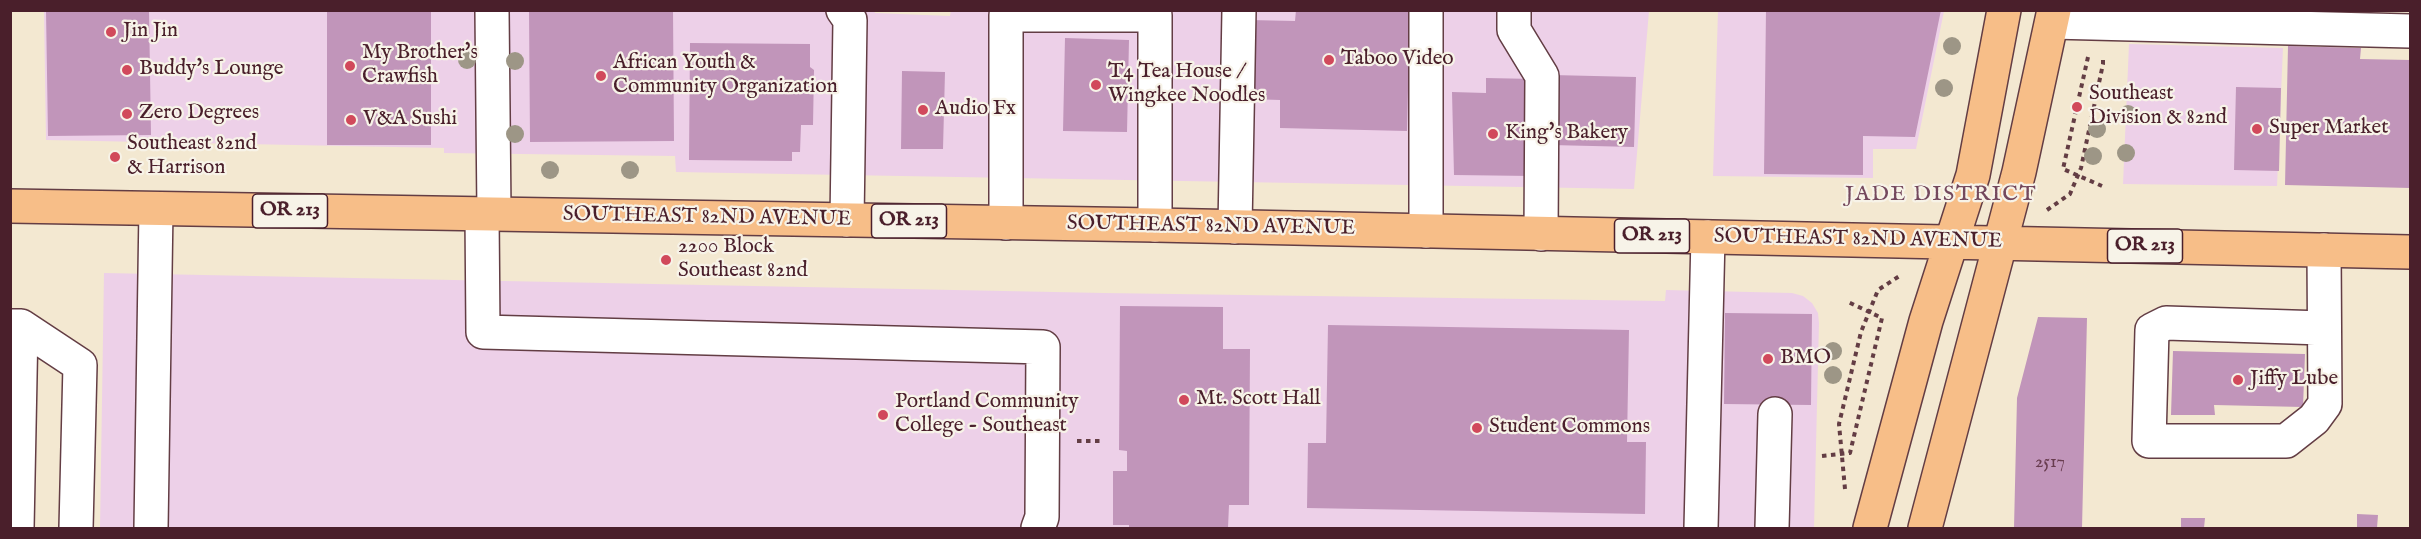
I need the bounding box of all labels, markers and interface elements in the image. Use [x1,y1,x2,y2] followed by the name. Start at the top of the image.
[123,19,178,45] place label: Jin Jin
[104,25,118,39] marker: Jin Jin
[362,41,478,91] place label: My Brother's Crawfish
[1341,47,1454,73] place label: Taboo Video
[613,51,838,101] place label: African Youth & Community Organization
[1322,53,1336,67] marker: Taboo Video
[139,57,284,83] place label: Buddy's Lounge
[343,59,357,73] marker: My Brother's Crawfish
[1108,60,1265,110] place label: T4 Tea House / Wingkee Noodles
[120,63,134,77] marker: Buddy's Lounge
[594,69,608,83] marker: African Youth & Community Organization
[1089,78,1103,92] marker: T4 Tea House / Wingkee Noodles
[2089,82,2227,132] place label: Southeast Division & 82nd
[935,97,1016,123] place label: Audio Fx
[2070,100,2084,114] marker: Southeast Division & 82nd
[139,101,259,127] place label: Zero Degrees
[916,103,930,117] marker: Audio Fx
[120,107,134,121] marker: Zero Degrees
[363,107,457,133] place label: V&A Sushi
[344,113,358,127] marker: V&A Sushi
[2269,116,2388,142] place label: Super Market
[1505,121,1628,147] place label: King's Bakery
[2250,122,2264,136] marker: Super Market
[1486,127,1500,141] marker: King's Bakery
[127,132,257,182] place label: Southeast 82nd & Harrison
[108,150,122,164] marker: Southeast 82nd & Harrison
[1845,182,2037,208] district label: JADE DISTRICT
[252,194,328,228] road number: OR 213
[563,203,851,233] street label: SOUTHEAST 82ND AVENUE
[872,204,946,238] road number: OR 213
[1067,212,1355,242] street label: SOUTHEAST 82ND AVENUE
[1614,219,1690,253] road number: OR 213
[1714,225,2002,255] street label: SOUTHEAST 82ND AVENUE
[2108,229,2182,263] road number: OR 213
[678,235,808,285] place label: 2200 Block Southeast 82nd
[659,253,673,267] marker: 2200 Block Southeast 82nd
[1780,346,1831,372] place label: BMO
[1761,352,1775,366] marker: BMO
[2250,367,2338,393] place label: Jiffy Lube
[2231,373,2245,387] marker: Jiffy Lube
[1196,387,1321,413] place label: Mt. Scott Hall
[895,390,1079,440] place label: Portland Community College - Southeast
[1177,393,1191,407] marker: Mt. Scott Hall
[876,408,890,422] marker: Portland Community College - Southeast
[1489,415,1650,441] place label: Student Commons
[1470,421,1484,435] marker: Student Commons
[2035,452,2065,474] house number: 2517

